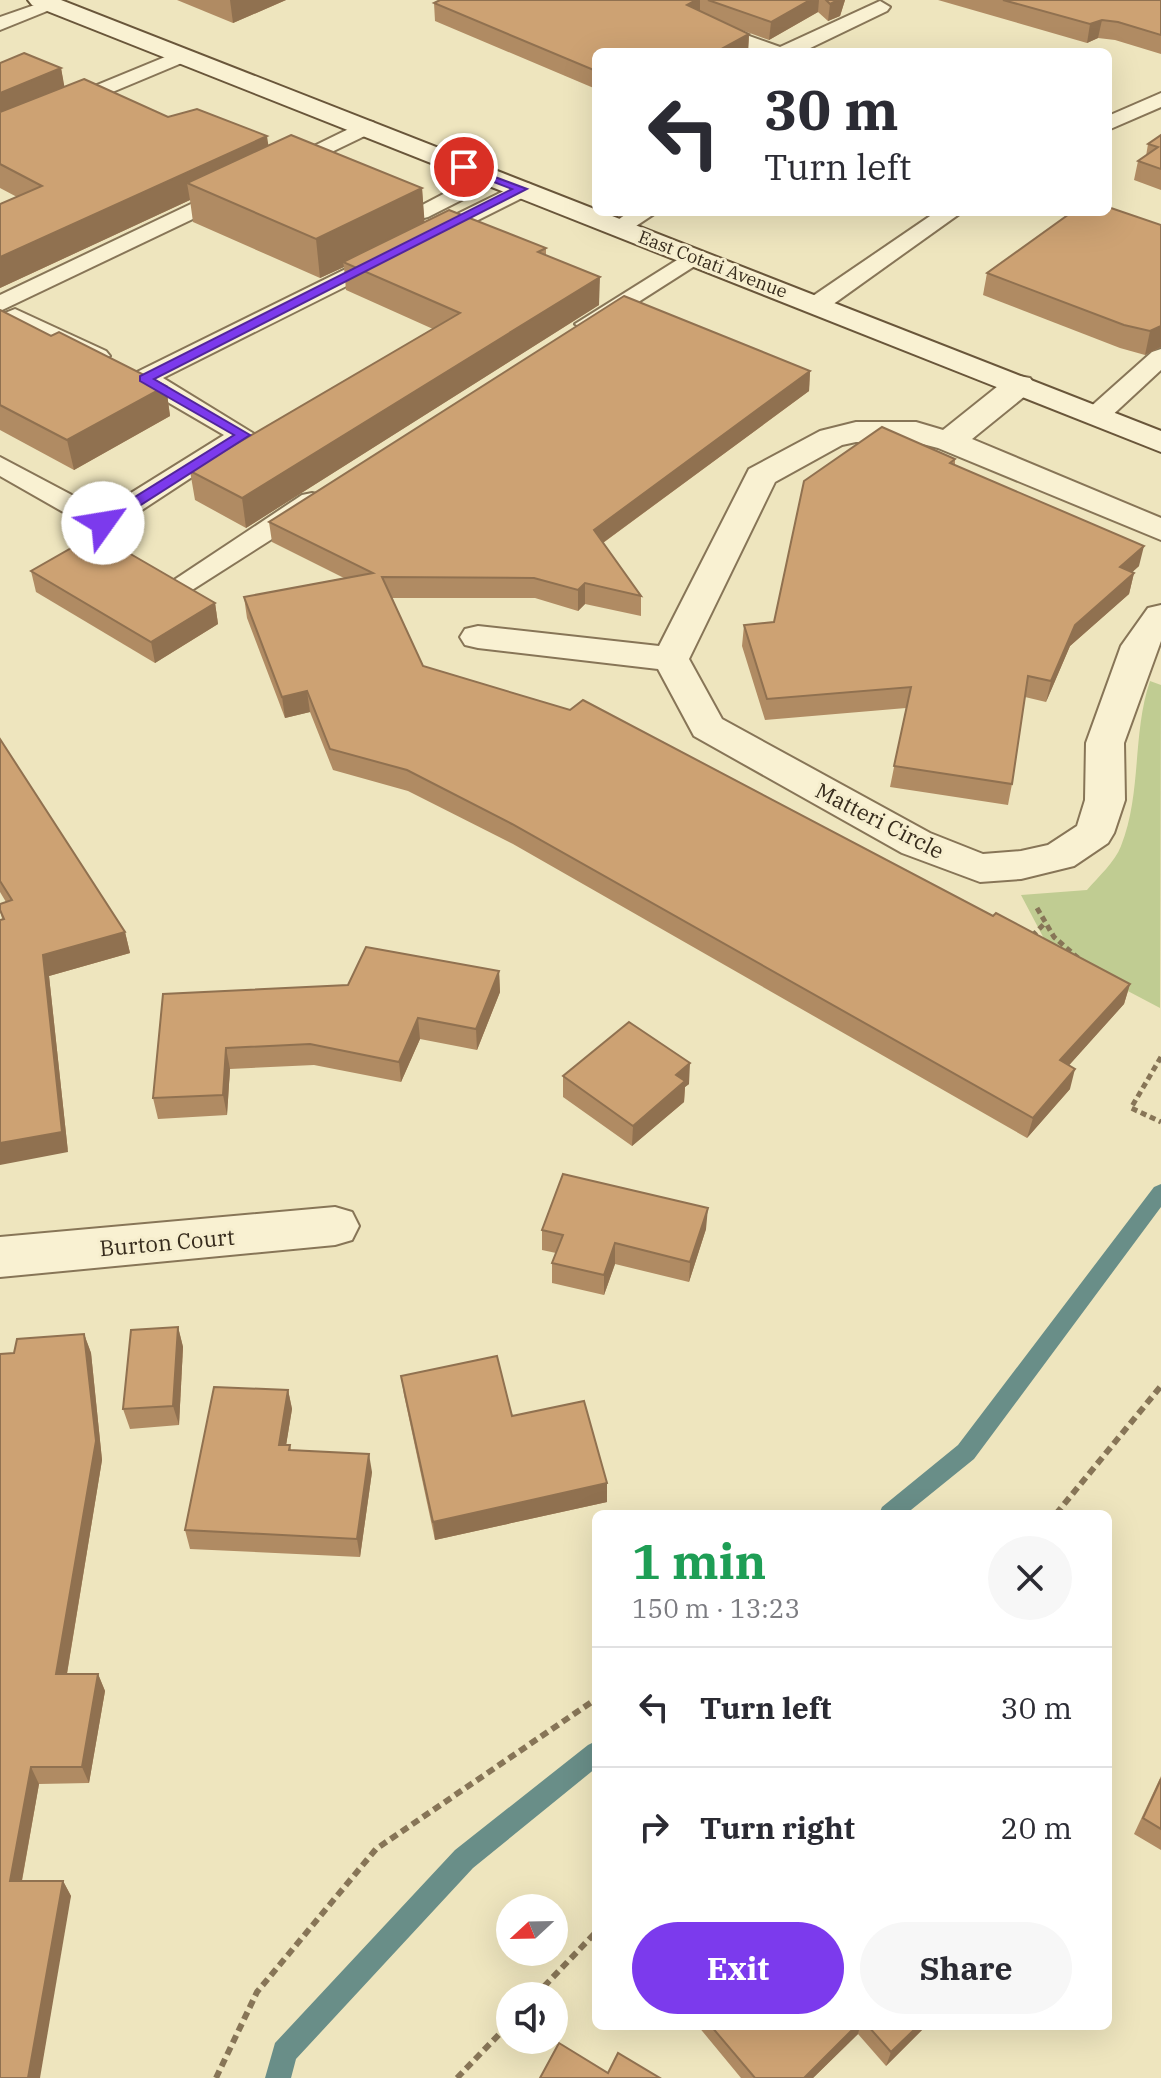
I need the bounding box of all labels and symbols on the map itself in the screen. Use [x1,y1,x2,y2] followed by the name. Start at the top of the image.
[430,133,498,201] pin
[635,225,791,303] street label: East Cotati Avenue
[61,481,145,565] position arrow
[811,775,949,865] street label: Matteri Circle
[98,1222,236,1262] street label: Burton Court
[496,1894,568,1966] north arrow

